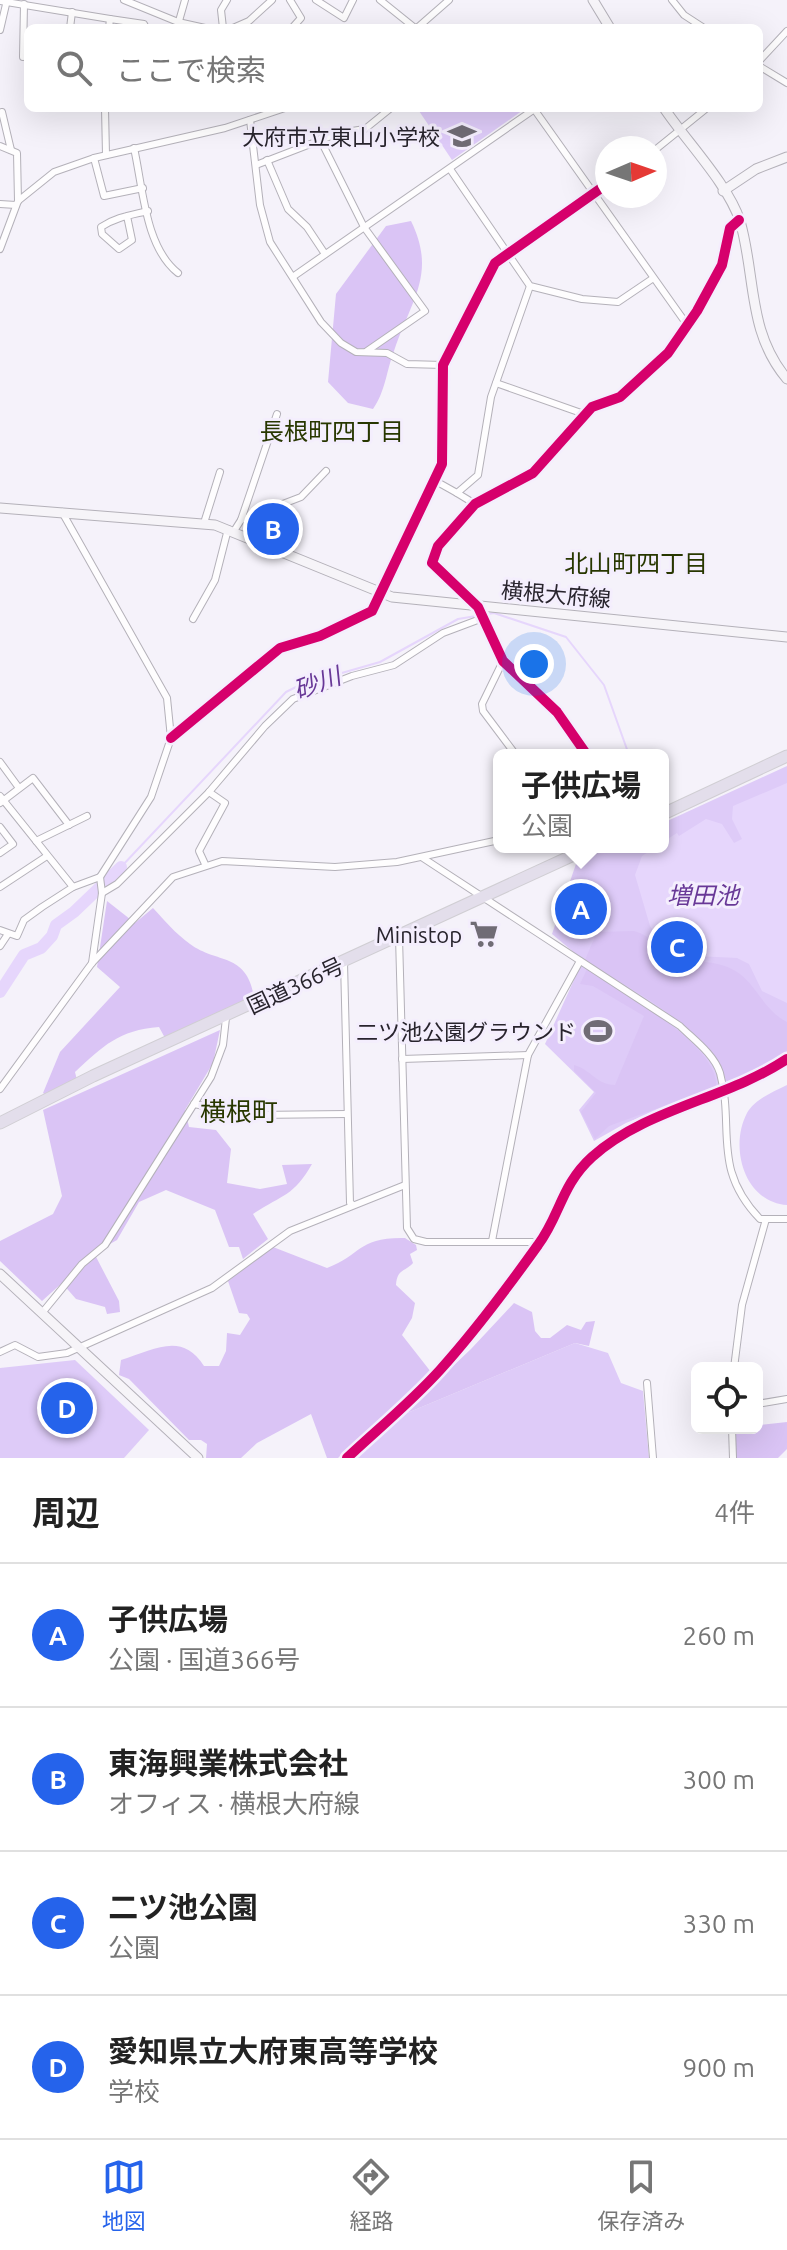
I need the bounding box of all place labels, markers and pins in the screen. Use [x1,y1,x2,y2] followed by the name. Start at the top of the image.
[447,121,477,151] school or university icon: 大府市立東山小学校
[242,124,440,149] place label: 大府市立東山小学校
[247,499,299,559] pin: B
[555,879,607,939] pin: A
[651,917,703,977] pin: C
[469,919,499,949] supermarket icon: Ministop
[376,922,462,947] place label: Ministop
[583,1016,613,1046] sports icon: 二ツ池公園グラウンド
[356,1019,576,1044] place label: 二ツ池公園グラウンド
[41,1378,93,1438] pin: D

